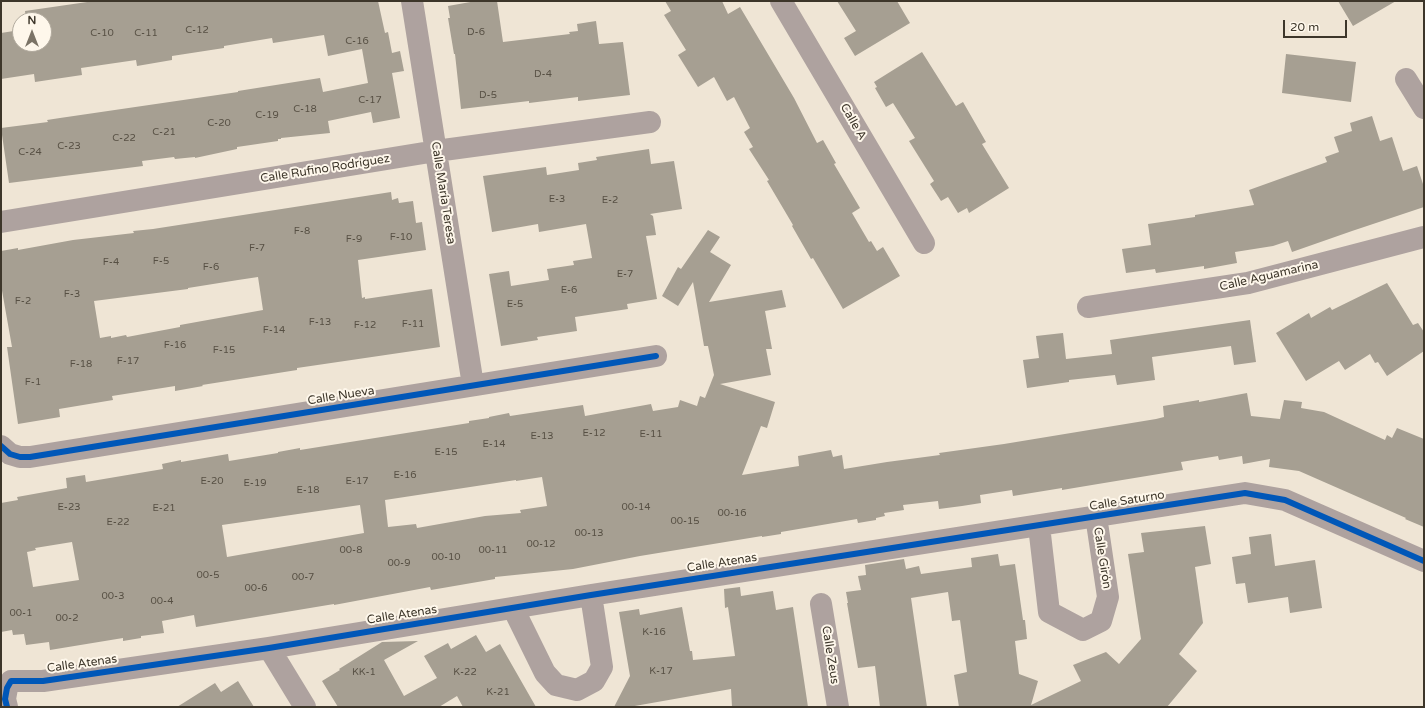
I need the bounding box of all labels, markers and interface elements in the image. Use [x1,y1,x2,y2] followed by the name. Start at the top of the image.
[12,12,52,52] north arrow
[1285,12,1349,38] scale bar
[28,14,36,27] text: N
[1290,20,1319,34] text: 20 m
[185,24,209,36] house number: C-12
[467,26,485,38] house number: D-6
[90,27,114,39] house number: C-10
[134,27,158,39] house number: C-11
[345,35,369,47] house number: C-16
[534,68,552,80] house number: D-4
[479,89,497,101] house number: D-5
[358,94,382,106] house number: C-17
[837,101,869,143] street label: Calle A
[293,103,317,115] house number: C-18
[255,109,279,121] house number: C-19
[207,117,231,129] house number: C-20
[152,126,176,138] house number: C-21
[112,132,136,144] house number: C-22
[57,140,81,152] house number: C-23
[428,141,458,245] street label: Calle María Teresa
[18,146,42,158] house number: C-24
[259,152,391,186] street label: Calle Rufino Rodríguez
[549,193,565,205] house number: E-3
[602,194,618,206] house number: E-2
[294,225,310,237] house number: F-8
[390,231,412,243] house number: F-10
[346,233,362,245] house number: F-9
[249,242,265,254] house number: F-7
[153,255,169,267] house number: F-5
[103,256,119,268] house number: F-4
[1218,258,1320,294] street label: Calle Aguamarina
[203,261,219,273] house number: F-6
[617,268,633,280] house number: E-7
[561,284,577,296] house number: E-6
[64,288,80,300] house number: F-3
[15,295,31,307] house number: F-2
[507,298,523,310] house number: E-5
[309,316,331,328] house number: F-13
[402,318,424,330] house number: F-11
[354,319,376,331] house number: F-12
[263,324,285,336] house number: F-14
[164,339,186,351] house number: F-16
[213,344,235,356] house number: F-15
[117,355,139,367] house number: F-17
[70,358,92,370] house number: F-18
[25,376,41,388] house number: F-1
[307,384,375,408] street label: Calle Nueva
[582,427,606,439] house number: E-12
[639,428,663,440] house number: E-11
[530,430,554,442] house number: E-13
[482,438,506,450] house number: E-14
[434,446,458,458] house number: E-15
[393,469,417,481] house number: E-16
[200,475,224,487] house number: E-20
[345,475,369,487] house number: E-17
[243,477,267,489] house number: E-19
[296,484,320,496] house number: E-18
[1088,488,1166,514] street label: Calle Saturno
[57,501,81,513] house number: E-23
[621,501,651,513] house number: 00-14
[152,502,176,514] house number: E-21
[717,507,747,519] house number: 00-16
[670,515,700,527] house number: 00-15
[106,516,130,528] house number: E-22
[1090,526,1114,590] street label: Calle Girón
[574,527,604,539] house number: 00-13
[526,538,556,550] house number: 00-12
[340,544,362,556] house number: 00-8
[478,544,508,556] house number: 00-11
[686,550,758,576] street label: Calle Atenas
[431,551,461,563] house number: 00-10
[388,557,410,569] house number: 00-9
[197,569,219,581] house number: 00-5
[292,571,314,583] house number: 00-7
[245,582,267,594] house number: 00-6
[102,590,124,602] house number: 00-3
[150,595,174,607] house number: 00-4
[366,602,438,628] street label: Calle Atenas
[10,607,32,619] house number: 00-1
[56,612,78,624] house number: 00-2
[818,625,842,685] street label: Calle Zeus
[642,626,666,638] house number: K-16
[46,652,118,676] street label: Calle Atenas
[649,665,673,677] house number: K-17
[352,666,376,678] house number: KK-1
[453,666,477,678] house number: K-22
[486,686,510,698] house number: K-21

